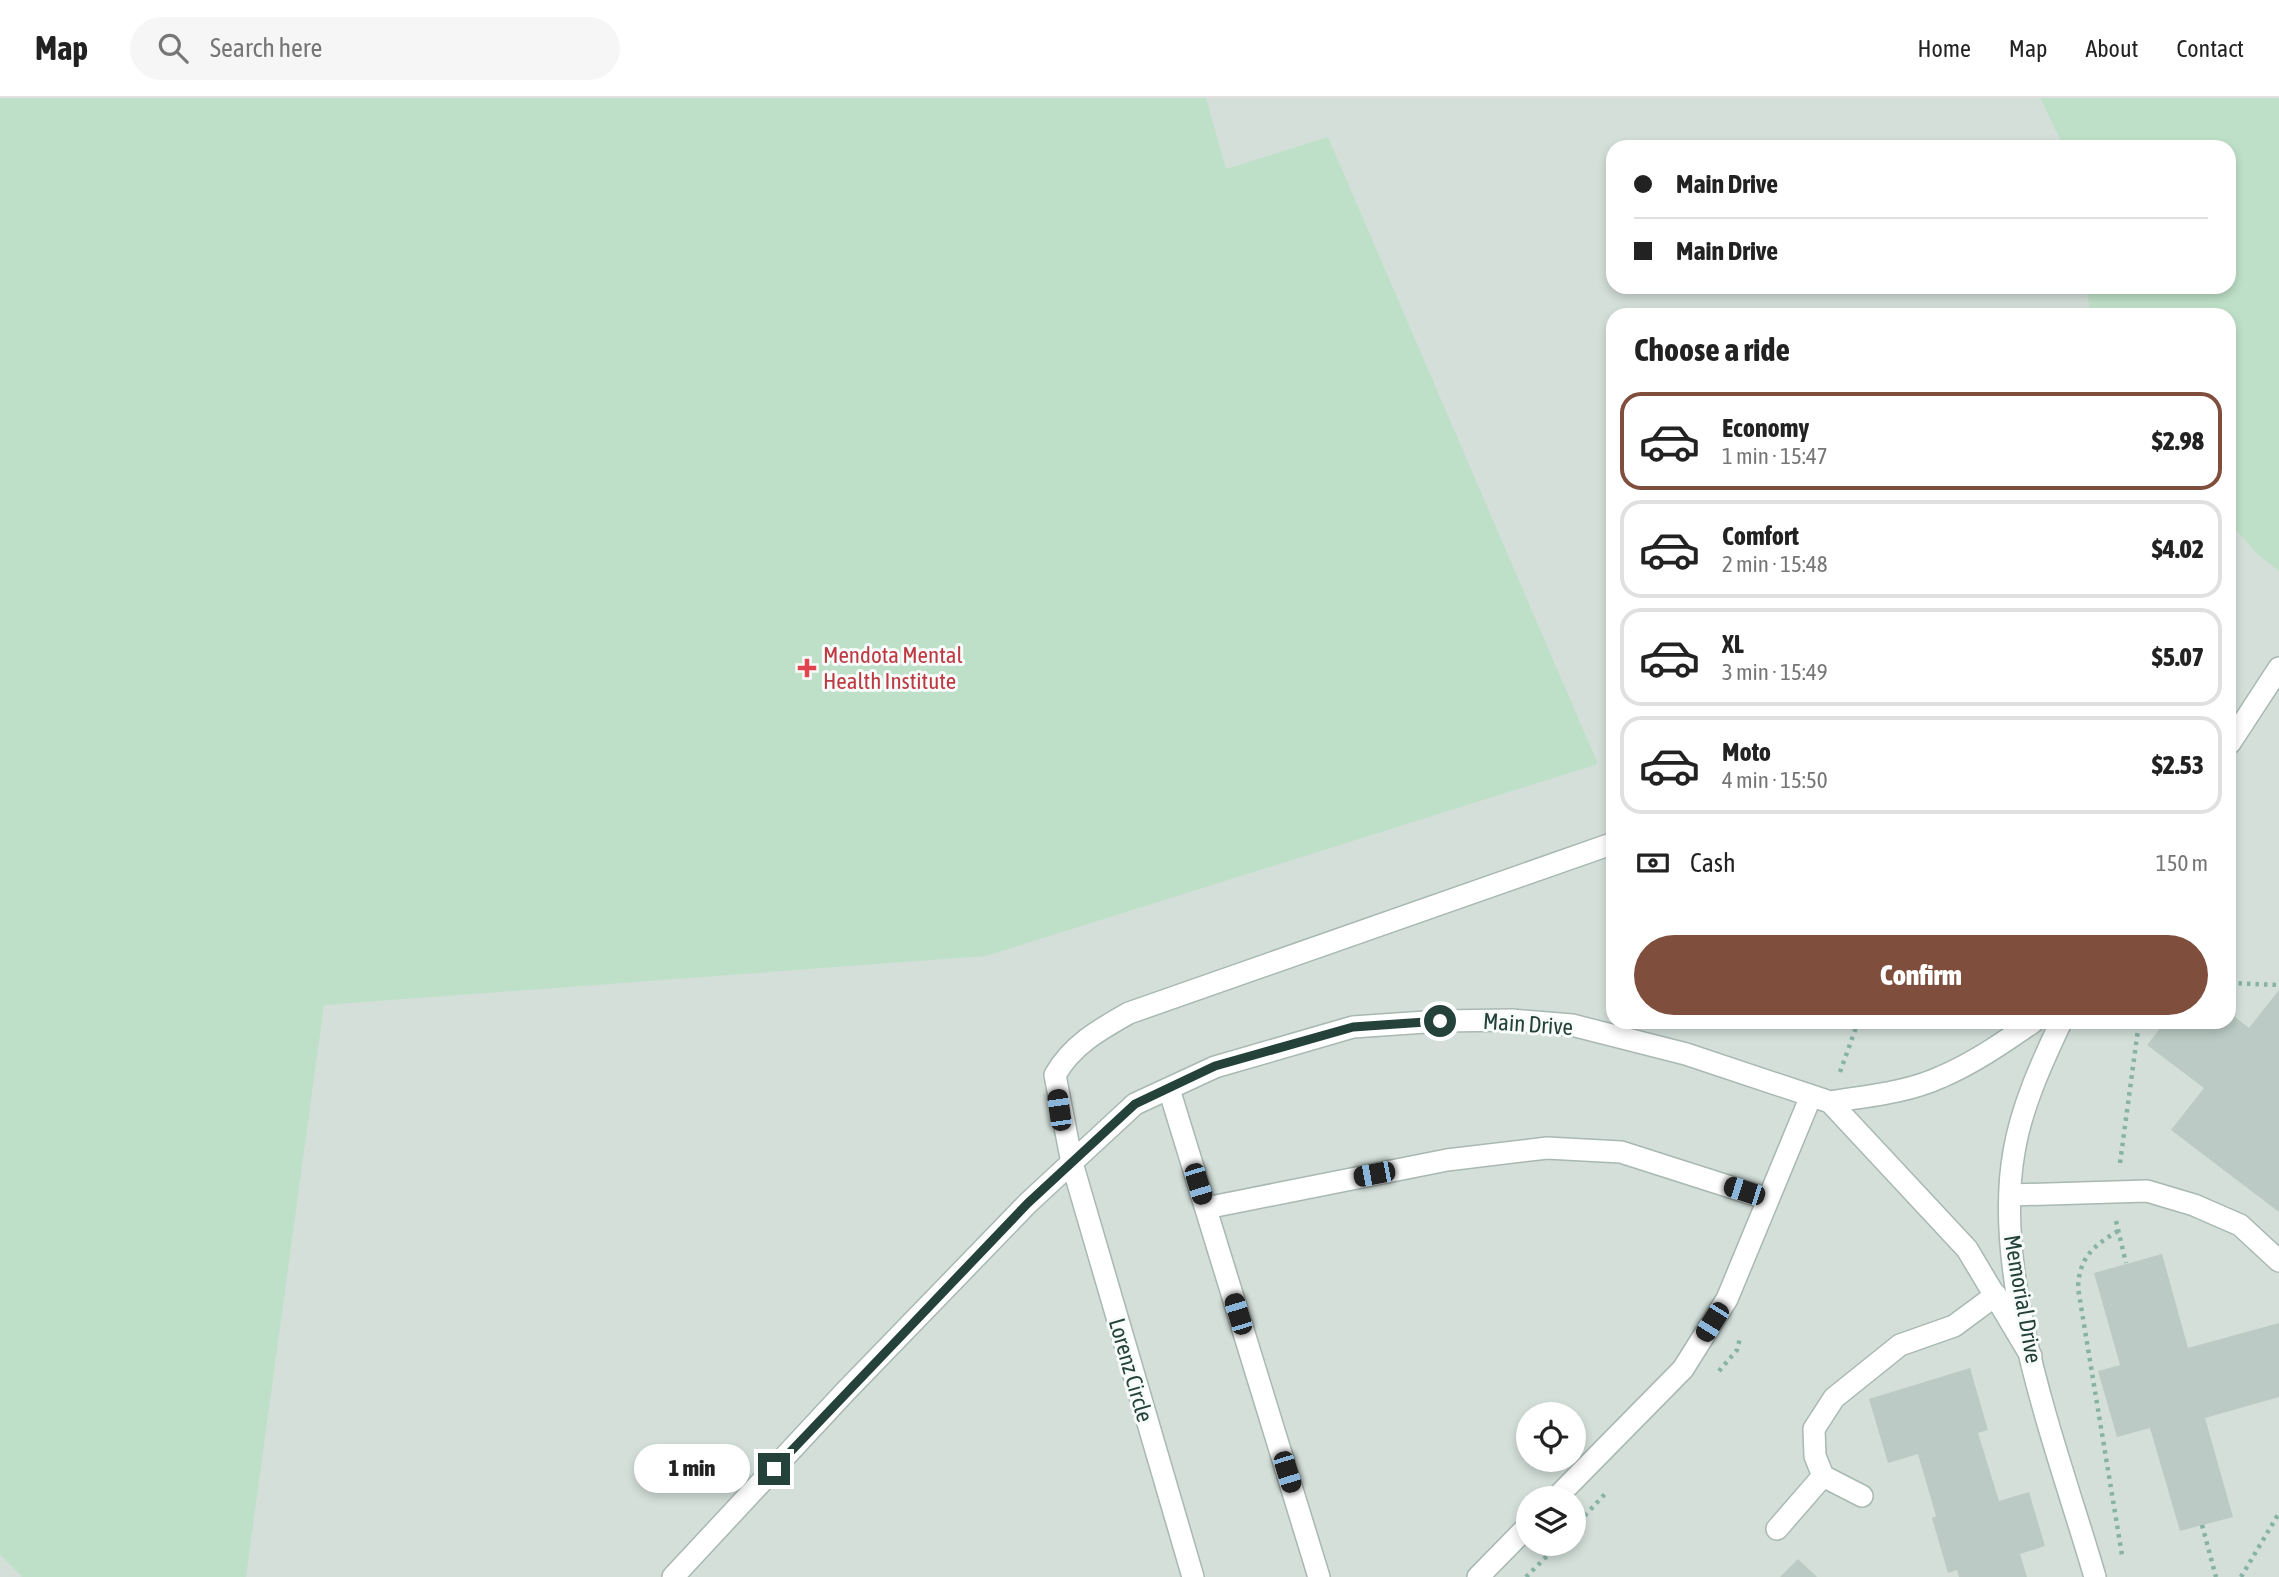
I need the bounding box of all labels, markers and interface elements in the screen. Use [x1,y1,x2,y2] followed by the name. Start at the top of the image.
[130,17,620,80] search box
[35,29,88,67] text: Map
[154,29,192,67] icon: search
[210,33,322,63] text: Search here
[1917,35,1971,62] text: Home
[2009,35,2047,62] text: Map
[2085,35,2138,62] text: About
[2176,35,2244,62] text: Contact
[1676,169,1778,199] text: Main Drive
[1676,236,1778,266] text: Main Drive
[1634,331,1790,368] text: Choose a ride
[1638,410,1701,473] icon: car
[1722,413,1809,443] text: Economy
[2152,426,2204,456] text: $2.98
[1722,443,1828,469] text: 1 min · 15:47
[1638,518,1701,581] icon: car
[1722,521,1799,551] text: Comfort
[2152,534,2204,564] text: $4.02
[1722,551,1828,577] text: 2 min · 15:48
[1638,626,1701,689] icon: car
[1722,629,1744,659] text: XL
[823,642,963,694] place label: Mendota Mental Health Institute
[2152,642,2204,672] text: $5.07
[797,658,817,678] marker: Mendota Mental Health Institute
[1722,659,1828,685] text: 3 min · 15:49
[1638,734,1701,797] icon: car
[1722,737,1771,767] text: Moto
[2152,750,2204,780] text: $2.53
[1722,767,1828,793] text: 4 min · 15:50
[1634,844,1672,882] icon: cash
[1690,848,1736,878] text: Cash
[2156,850,2208,876] text: 150 m
[1634,935,2208,1015] button: Confirm
[1424,1005,1456,1037] route start
[1482,1008,1574,1040] street label: Main Drive
[1046,1088,1073,1132] car
[1352,1160,1397,1188] car
[1182,1161,1215,1207] car
[1721,1175,1768,1207] car
[1999,1233,2047,1365] street label: Memorial Drive
[1222,1291,1255,1337] car
[1692,1299,1733,1345] car
[1104,1315,1158,1425] street label: Lorenz Circle
[1516,1402,1586,1556] map controls
[1516,1402,1586,1472] button: locate
[634,1444,750,1494] callout: 1 min
[1271,1449,1304,1495] car
[758,1453,790,1485] route end
[669,1455,715,1481] text: 1 min
[1516,1486,1586,1556] button: layers

